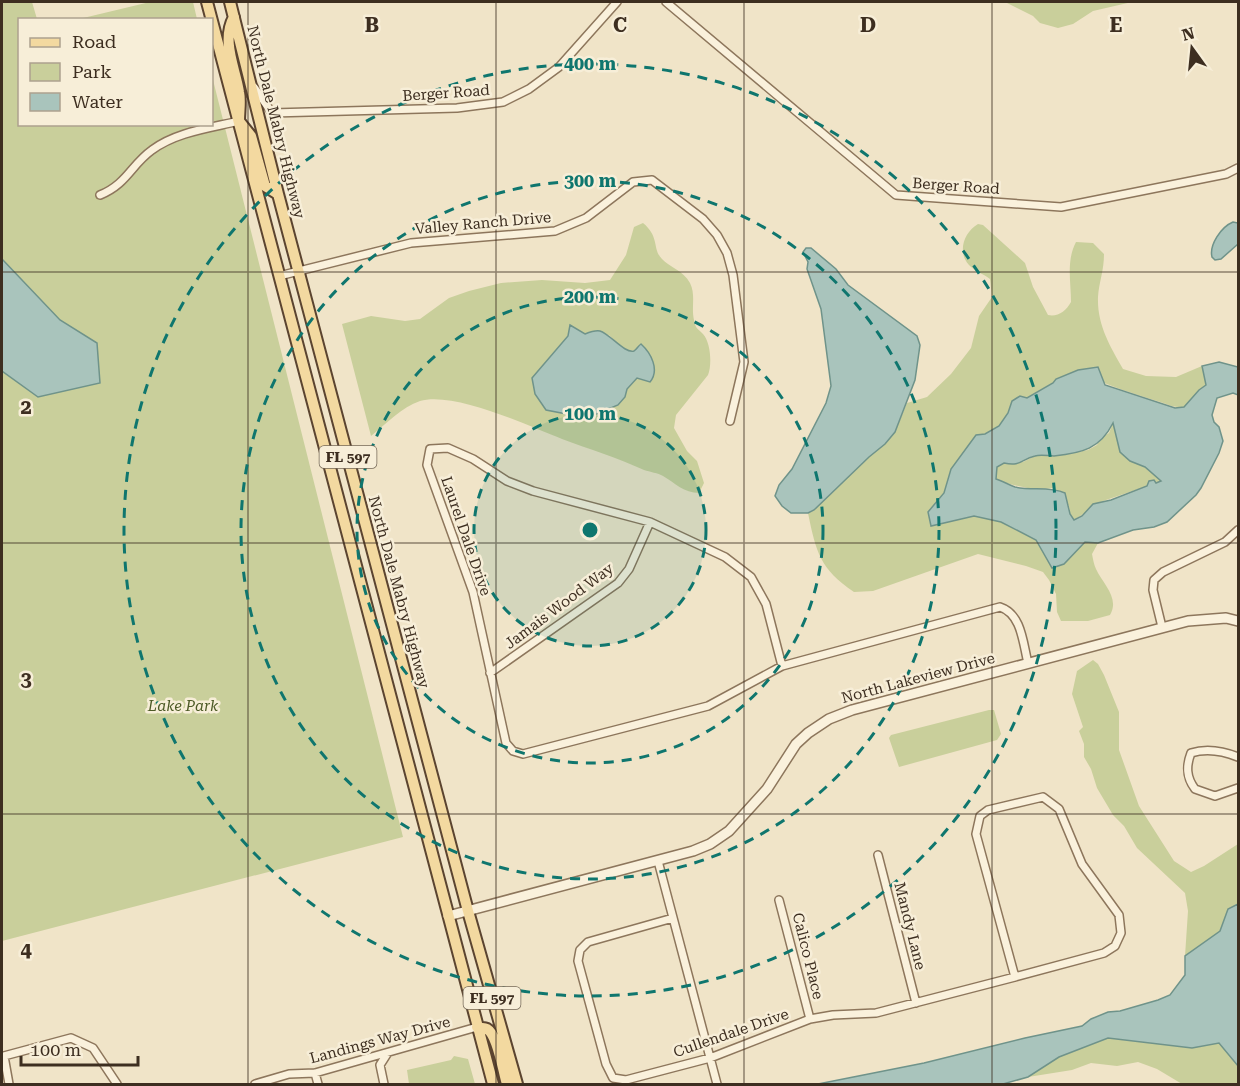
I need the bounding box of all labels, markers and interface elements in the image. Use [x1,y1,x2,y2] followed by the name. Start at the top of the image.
[365,13,379,37] text: B
[613,13,627,37] text: C
[860,13,876,37] text: D
[1110,13,1123,37] text: E
[18,18,213,126] legend
[1162,18,1222,78] north arrow
[1180,23,1197,45] text: N
[243,24,309,220] street label: North Dale Mabry Highway
[72,31,117,52] text: Road
[564,53,617,74] text: 400 m
[72,61,112,82] text: Park
[402,81,491,105] street label: Berger Road
[72,91,123,112] text: Water
[564,170,617,191] text: 300 m
[912,174,1001,198] street label: Berger Road
[414,208,552,238] street label: Valley Ranch Drive
[564,286,617,307] text: 200 m
[20,395,32,419] text: 2
[564,403,617,424] text: 100 m
[320,446,376,468] road number: FL 597
[437,474,495,598] street label: Laurel Dale Drive
[365,494,433,690] street label: North Dale Mabry Highway
[580,520,600,540] centre of rings
[501,559,617,653] street label: Jamais Wood Way
[839,649,997,707] street label: North Lakeview Drive
[20,667,32,691] text: 3
[147,697,219,715] park label: Lake Park
[890,880,930,972] street label: Mandy Lane
[789,911,827,1001] street label: Calico Place
[20,938,32,962] text: 4
[464,987,520,1009] road number: FL 597
[671,1005,791,1061] street label: Cullendale Drive
[308,1013,452,1067] street label: Landings Way Drive
[21,1029,138,1067] scale bar
[30,1039,81,1060] text: 100 m

